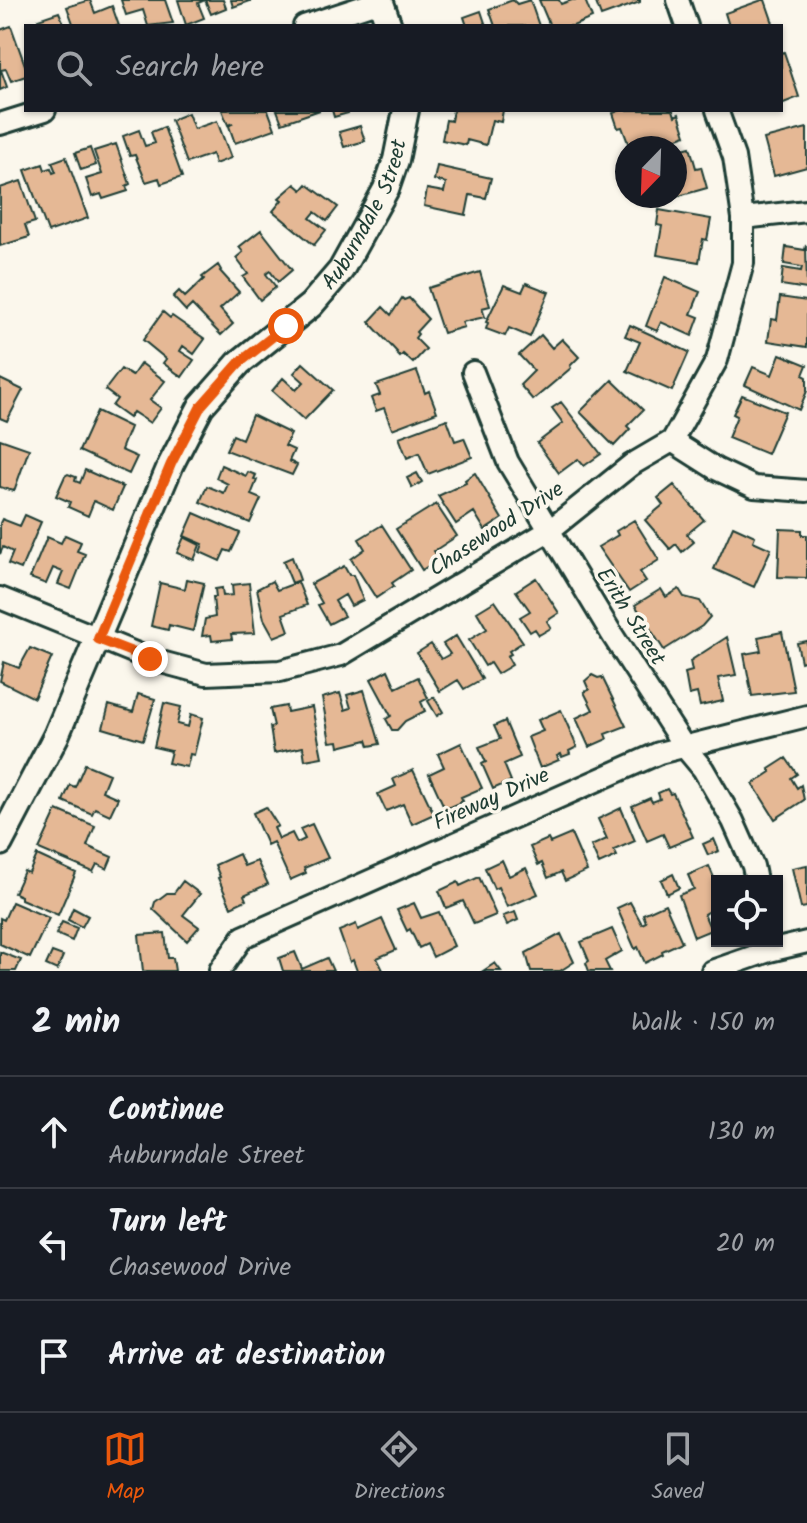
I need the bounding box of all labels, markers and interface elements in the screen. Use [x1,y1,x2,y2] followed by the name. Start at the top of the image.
[24,24,783,112] search box
[116,44,264,92] text: Search here
[52,46,96,90] icon: search
[313,136,417,298] street label: Auburndale Street
[615,136,687,208] north arrow
[268,308,304,344] route start
[422,473,572,587] street label: Chasewood Drive
[586,561,674,673] street label: Erith Street
[132,641,168,677] route end
[428,759,556,841] street label: Fireway Drive
[711,875,783,947] map controls
[711,875,783,947] button: locate
[32,996,120,1050] text: 2 min
[631,1002,775,1044] text: Walk · 150 m
[108,1087,224,1135] text: Continue
[32,1110,76,1154] icon: ahead
[708,1111,775,1153] text: 130 m
[108,1135,305,1177] text: Auburndale Street
[108,1199,227,1247] text: Turn left
[32,1222,76,1266] icon: left
[716,1223,775,1265] text: 20 m
[108,1247,291,1289] text: Chasewood Drive
[108,1332,385,1380] text: Arrive at destination
[32,1334,76,1378] icon: arrive
[103,1427,147,1510] tab: Map
[354,1427,445,1510] tab: Directions
[652,1427,704,1510] tab: Saved

